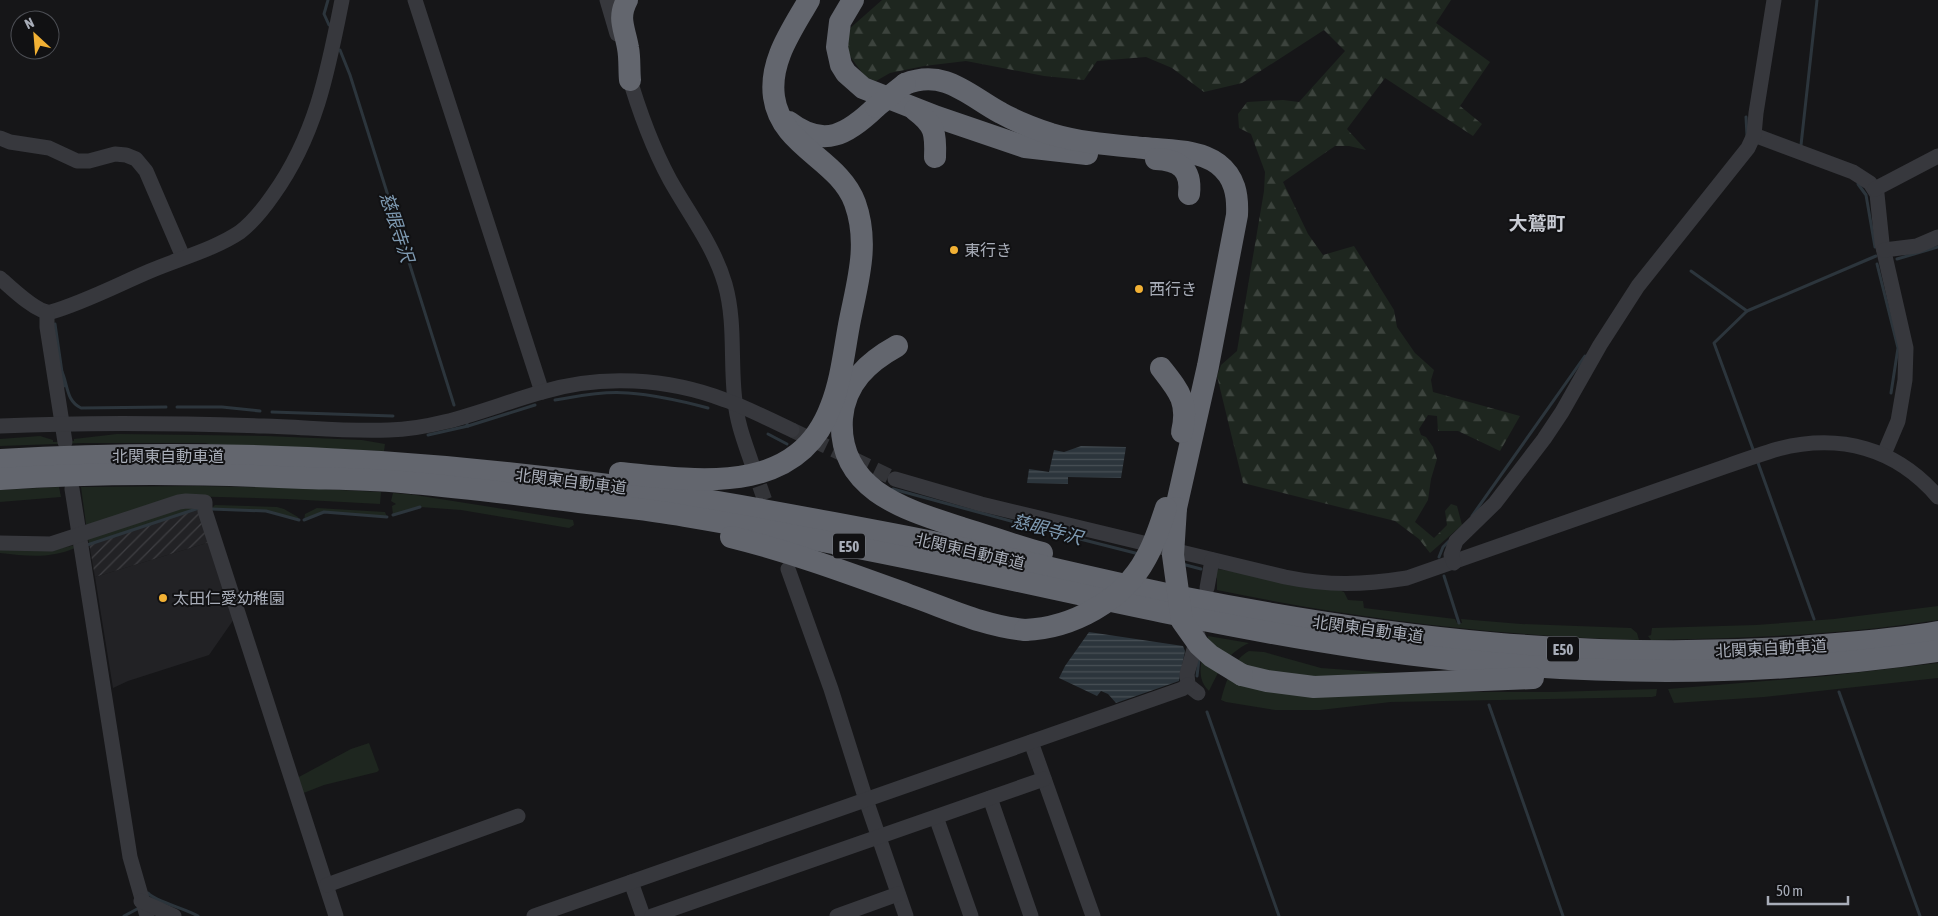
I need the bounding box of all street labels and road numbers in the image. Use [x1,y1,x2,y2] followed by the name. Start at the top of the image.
[112,447,224,465] street label: 北関東自動車道
[514,465,628,497] street label: 北関東自動車道
[913,530,1027,572] street label: 北関東自動車道
[833,534,865,558] road number: E50
[1311,612,1425,646] street label: 北関東自動車道
[1547,636,1579,662] road number: E50
[1715,636,1827,660] street label: 北関東自動車道

